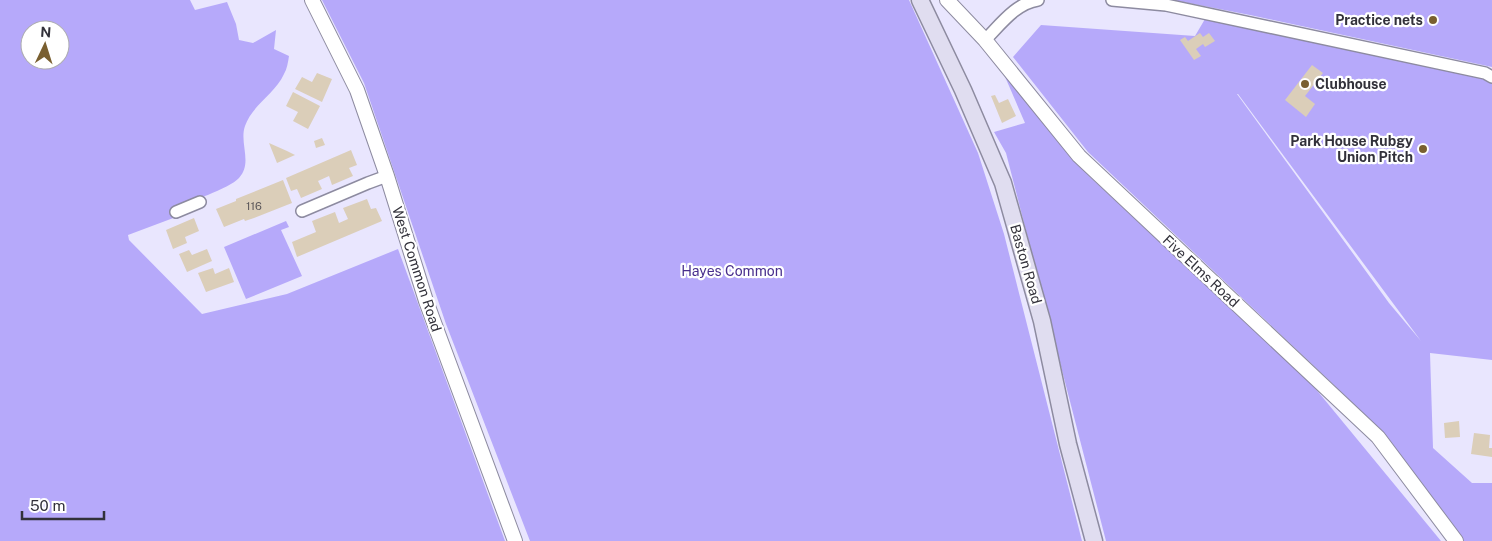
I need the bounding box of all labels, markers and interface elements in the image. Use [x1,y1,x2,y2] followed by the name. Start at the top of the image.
[1335,12,1423,28] place label: Practice nets
[1427,14,1439,26] marker: Practice nets
[20,20,70,70] north arrow
[40,24,52,40] text: N
[1315,76,1387,92] place label: Clubhouse
[1299,78,1311,90] marker: Clubhouse
[1290,133,1413,165] place label: Park House Rubgy Union Pitch
[1417,143,1429,155] marker: Park House Rubgy Union Pitch
[246,200,262,212] house number: 116
[389,204,445,334] street label: West Common Road
[1007,222,1045,306] street label: Baston Road
[1160,232,1242,310] street label: Five Elms Road
[681,263,783,279] park label: Hayes Common
[22,488,105,520] scale bar
[30,497,65,514] text: 50 m

